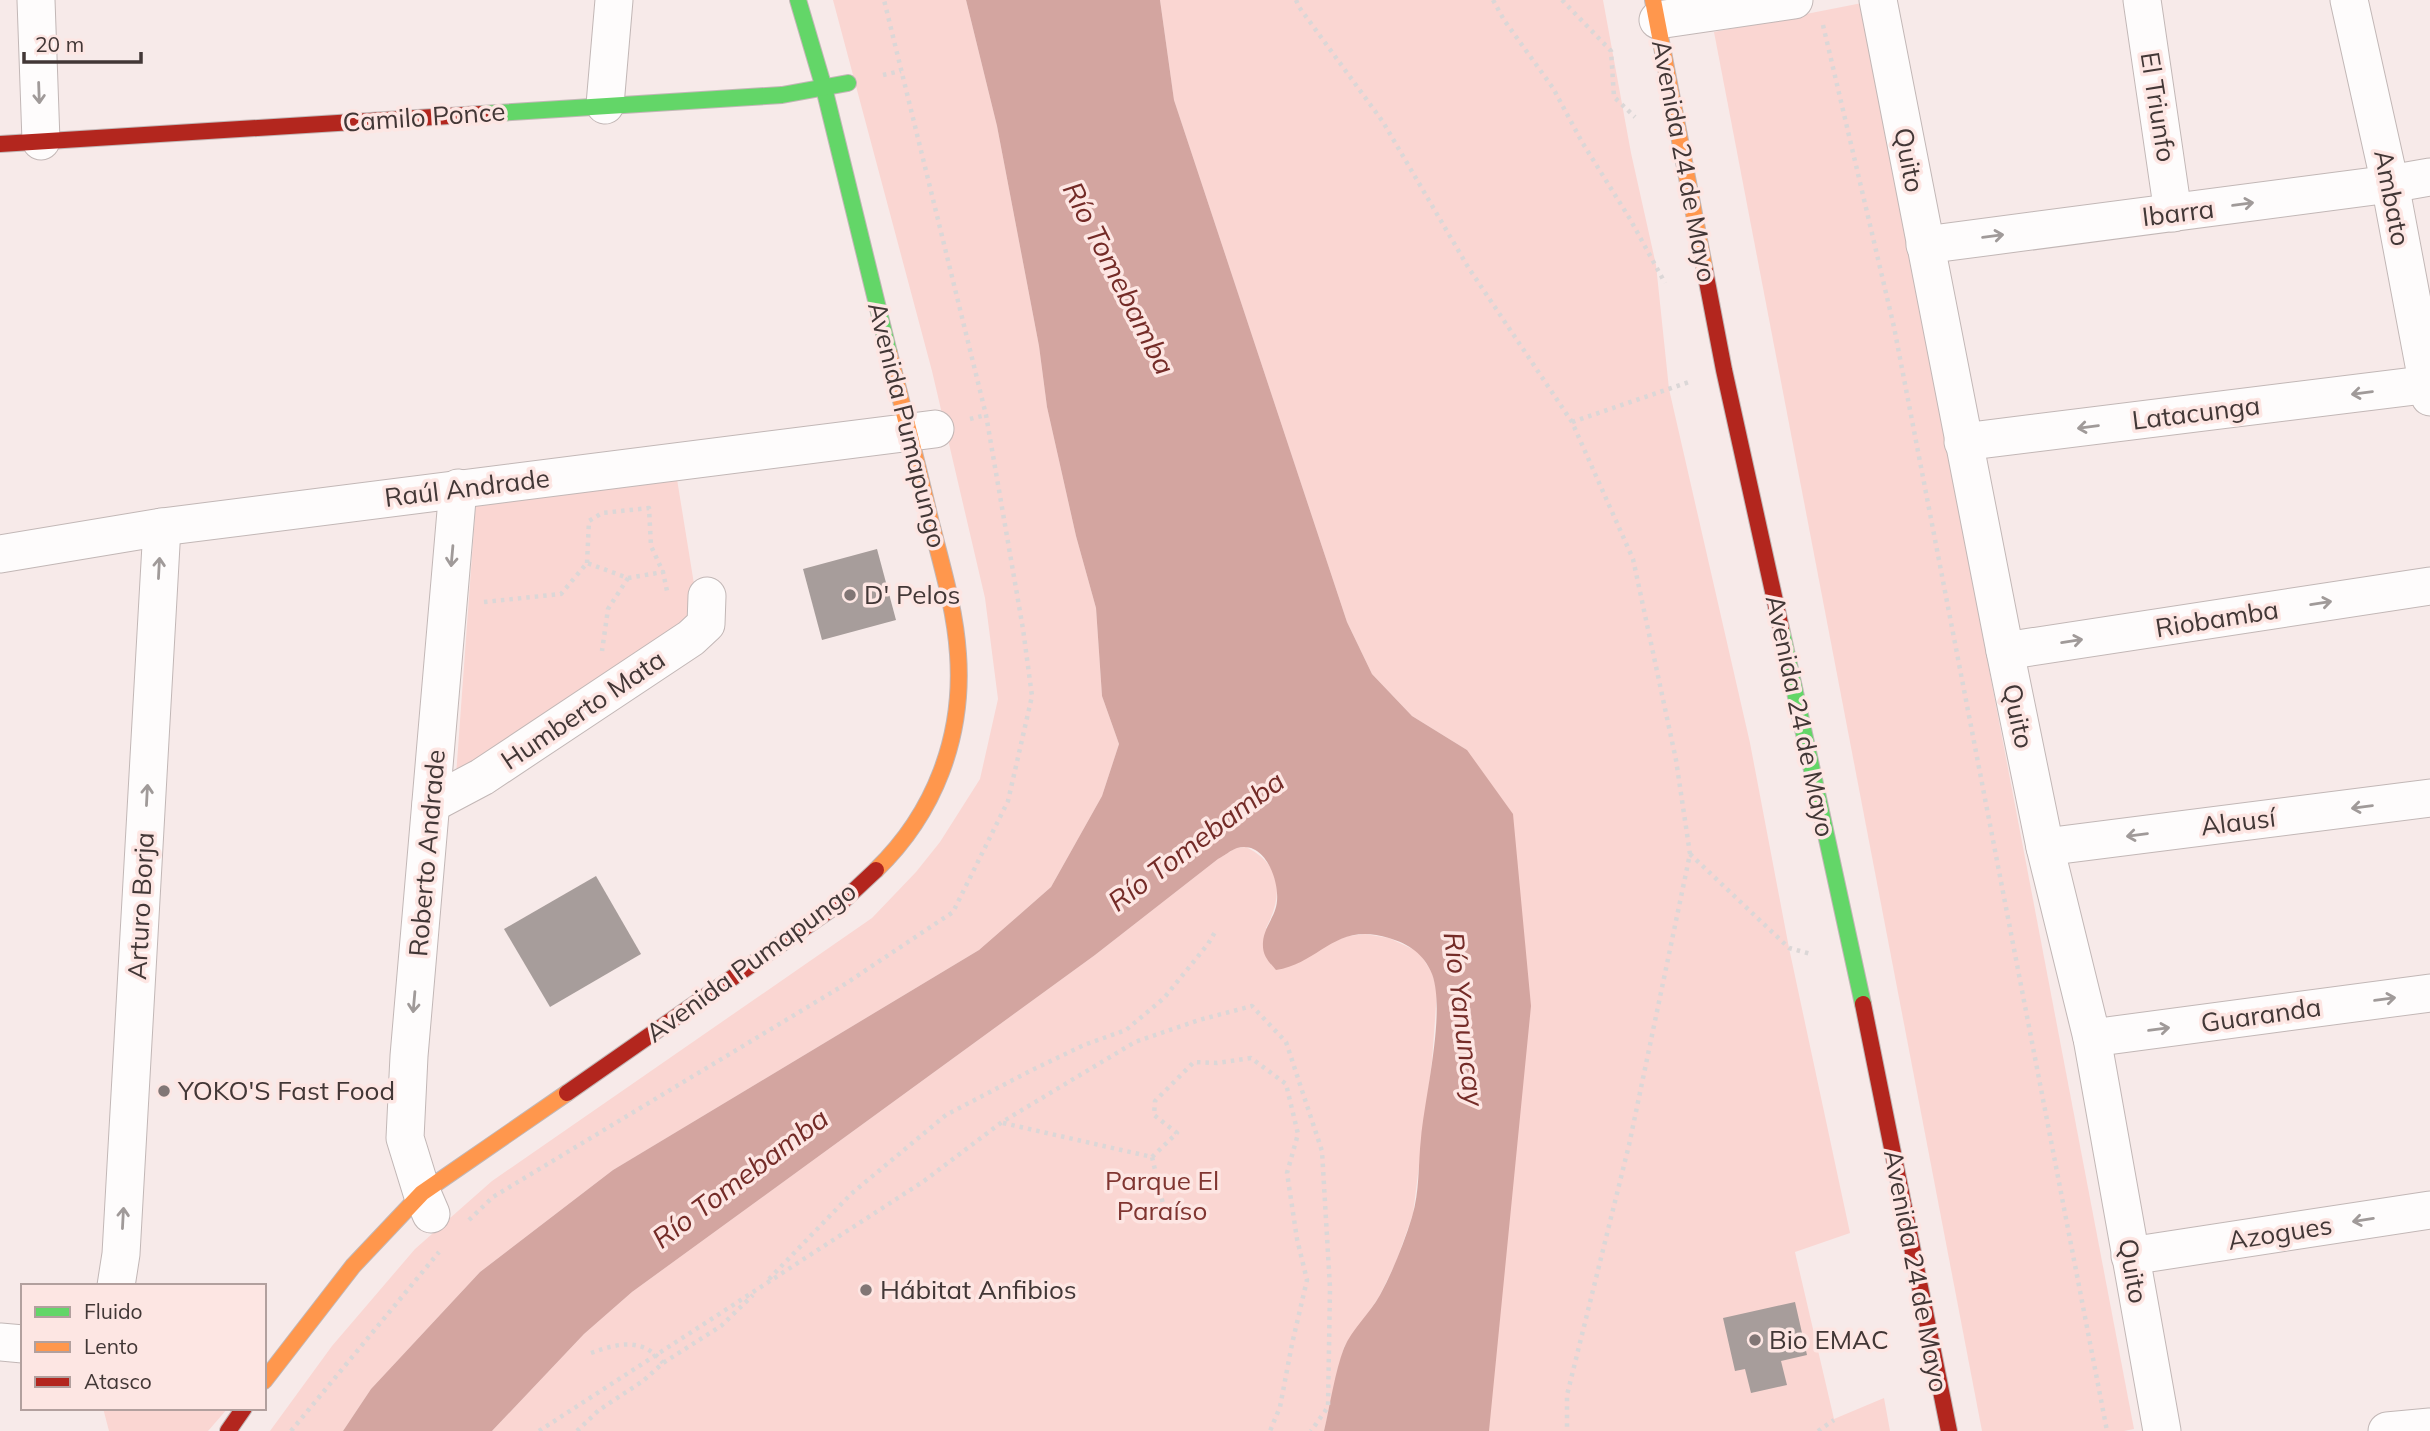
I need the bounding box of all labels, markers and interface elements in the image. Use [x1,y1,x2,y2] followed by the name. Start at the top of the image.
[24,21,142,65] scale bar
[35,31,84,57] text: 20 m
[1645,37,1724,285] street label: Avenida 24 de Mayo
[2134,49,2183,164] street label: El Triunfo
[33,81,46,104] one-way arrow
[342,94,506,139] street label: Camilo Ponce
[1887,125,1932,195] street label: Quito
[2367,147,2418,249] street label: Ambato
[1056,176,1183,380] water label: Río Tomebamba
[2140,192,2216,233] street label: Ibarra
[2231,197,2254,210] one-way arrow
[1981,230,2004,243] one-way arrow
[861,299,954,551] street label: Avenida Pumapungo
[2351,386,2374,399] one-way arrow
[2130,388,2262,437] street label: Latacunga
[2077,420,2100,433] one-way arrow
[382,461,551,514] street label: Raúl Andrade
[445,544,458,567] one-way arrow
[153,557,166,580] one-way arrow
[864,578,960,611] place label: D' Pelos
[842,587,858,603] marker: D' Pelos
[1759,592,1842,840] street label: Avenida 24 de Mayo
[2153,592,2281,645] street label: Riobamba
[2310,596,2332,609] one-way arrow
[2060,634,2083,647] one-way arrow
[494,643,671,777] street label: Humberto Mata
[1996,681,2041,751] street label: Quito
[401,748,452,958] street label: Roberto Andrade
[1101,763,1291,918] water label: Río Tomebamba
[140,784,153,807] one-way arrow
[2199,800,2279,842] street label: Alausí
[2351,800,2374,813] one-way arrow
[2126,829,2148,842] one-way arrow
[120,831,161,981] street label: Arturo Borja
[639,874,862,1049] street label: Avenida Pumapungo
[1436,930,1493,1109] water label: Río Yanuncay
[2199,990,2323,1039] street label: Guaranda
[407,991,420,1013] one-way arrow
[2373,992,2396,1005] one-way arrow
[2148,1022,2170,1035] one-way arrow
[177,1074,395,1107] place label: YOKO'S Fast Food
[156,1083,172,1099] marker: YOKO'S Fast Food
[645,1100,835,1255] water label: Río Tomebamba
[1877,1147,1956,1395] street label: Avenida 24 de Mayo
[1105,1164,1219,1227] park label: Parque El Paraíso
[117,1207,130,1230] one-way arrow
[2226,1208,2334,1257] street label: Azogues
[2352,1214,2374,1227] one-way arrow
[2112,1236,2155,1306] street label: Quito
[880,1273,1077,1306] place label: Hábitat Anfibios
[858,1282,874,1298] marker: Hábitat Anfibios
[21,1284,266,1410] legend
[84,1298,143,1324] text: Fluido
[1769,1323,1889,1356] place label: Bio EMAC
[1747,1332,1763,1348] marker: Bio EMAC
[84,1333,138,1359] text: Lento
[84,1368,152,1394] text: Atasco

